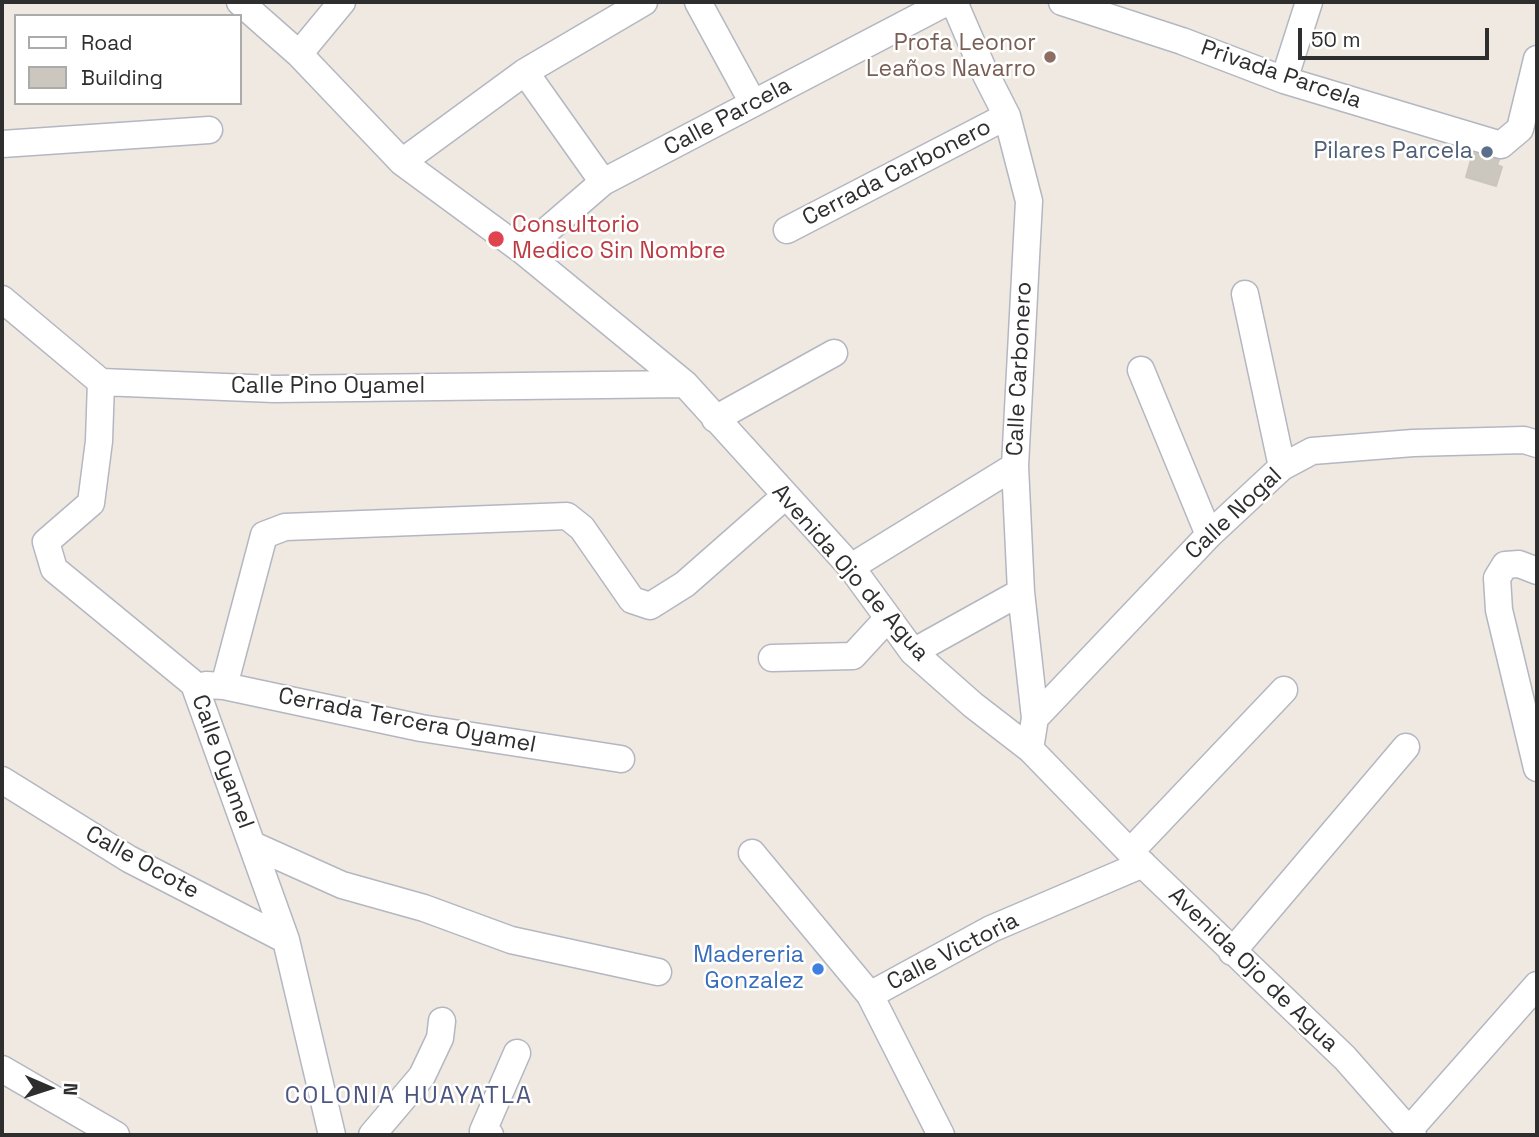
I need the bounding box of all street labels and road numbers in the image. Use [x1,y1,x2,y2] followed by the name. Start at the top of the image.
[1197,35,1365,115] street label: Privada Parcela
[660,72,796,162] street label: Calle Parcela
[798,113,996,233] street label: Cerrada Carbonero
[1002,281,1038,457] street label: Calle Carbonero
[231,373,425,401] street label: Calle Pino Oyamel
[1180,462,1288,566] street label: Calle Nogal
[766,479,934,667] street label: Avenida Ojo de Agua
[276,682,538,760] street label: Cerrada Tercera Oyamel
[185,691,259,833] street label: Calle Oyamel
[80,821,204,905] street label: Calle Ocote
[1162,882,1344,1058] street label: Avenida Ojo de Agua
[883,907,1023,997] street label: Calle Victoria

